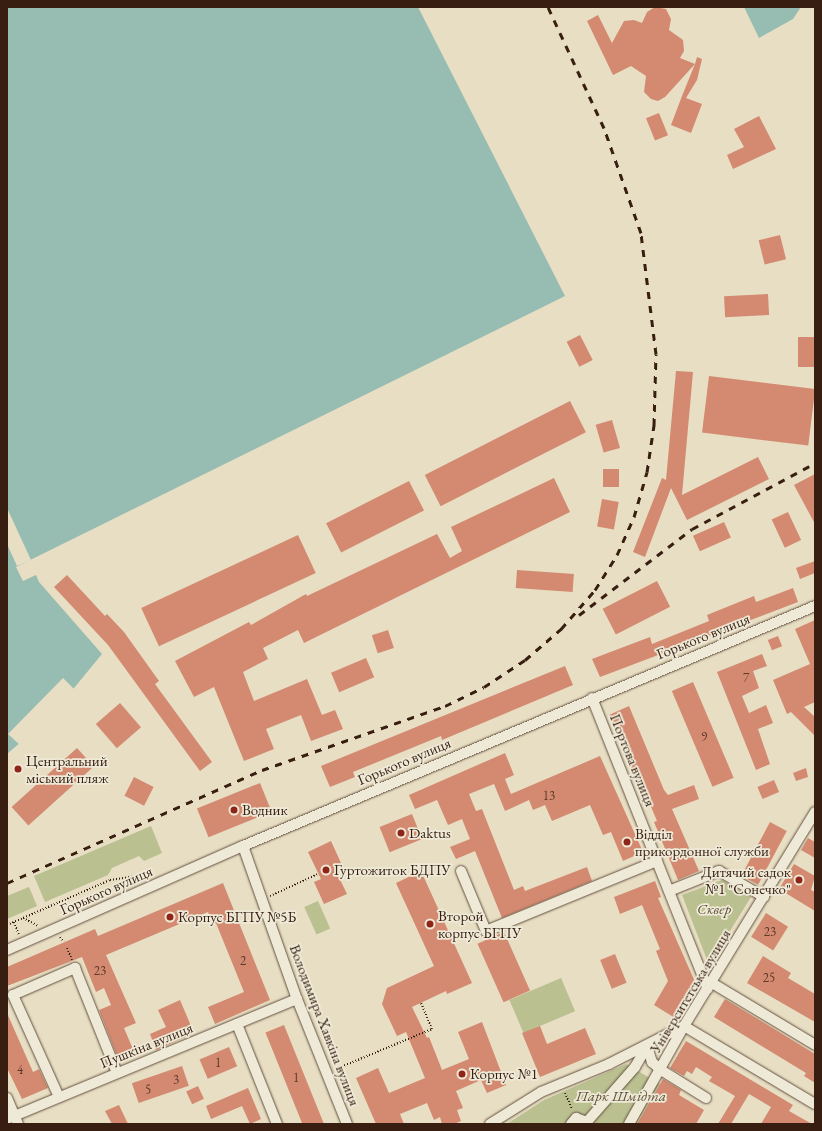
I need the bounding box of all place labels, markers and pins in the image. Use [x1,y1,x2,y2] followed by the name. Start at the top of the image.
[26,751,109,786] place label: Центральний міський пляж
[13,764,23,774] marker: Центральний міський пляж
[242,801,288,819] place label: Водник
[229,805,239,815] marker: Водник
[409,824,451,842] place label: Daktus
[635,824,769,859] place label: Відділ прикордонної служби
[396,828,406,838] marker: Daktus
[622,837,632,847] marker: Відділ прикордонної служби
[334,861,451,879] place label: Гуртожиток БДПУ
[701,862,791,897] place label: Дитячий садок №1 "Сонечко"
[321,865,331,875] marker: Гуртожиток БДПУ
[794,875,804,885] marker: Дитячий садок №1 "Сонечко"
[438,906,521,941] place label: Второй корпус БГПУ
[178,908,296,926] place label: Корпус БГПУ №5Б
[165,912,175,922] marker: Корпус БГПУ №5Б
[425,919,435,929] marker: Второй корпус БГПУ
[470,1065,538,1083] place label: Корпус №1
[457,1069,467,1079] marker: Корпус №1

